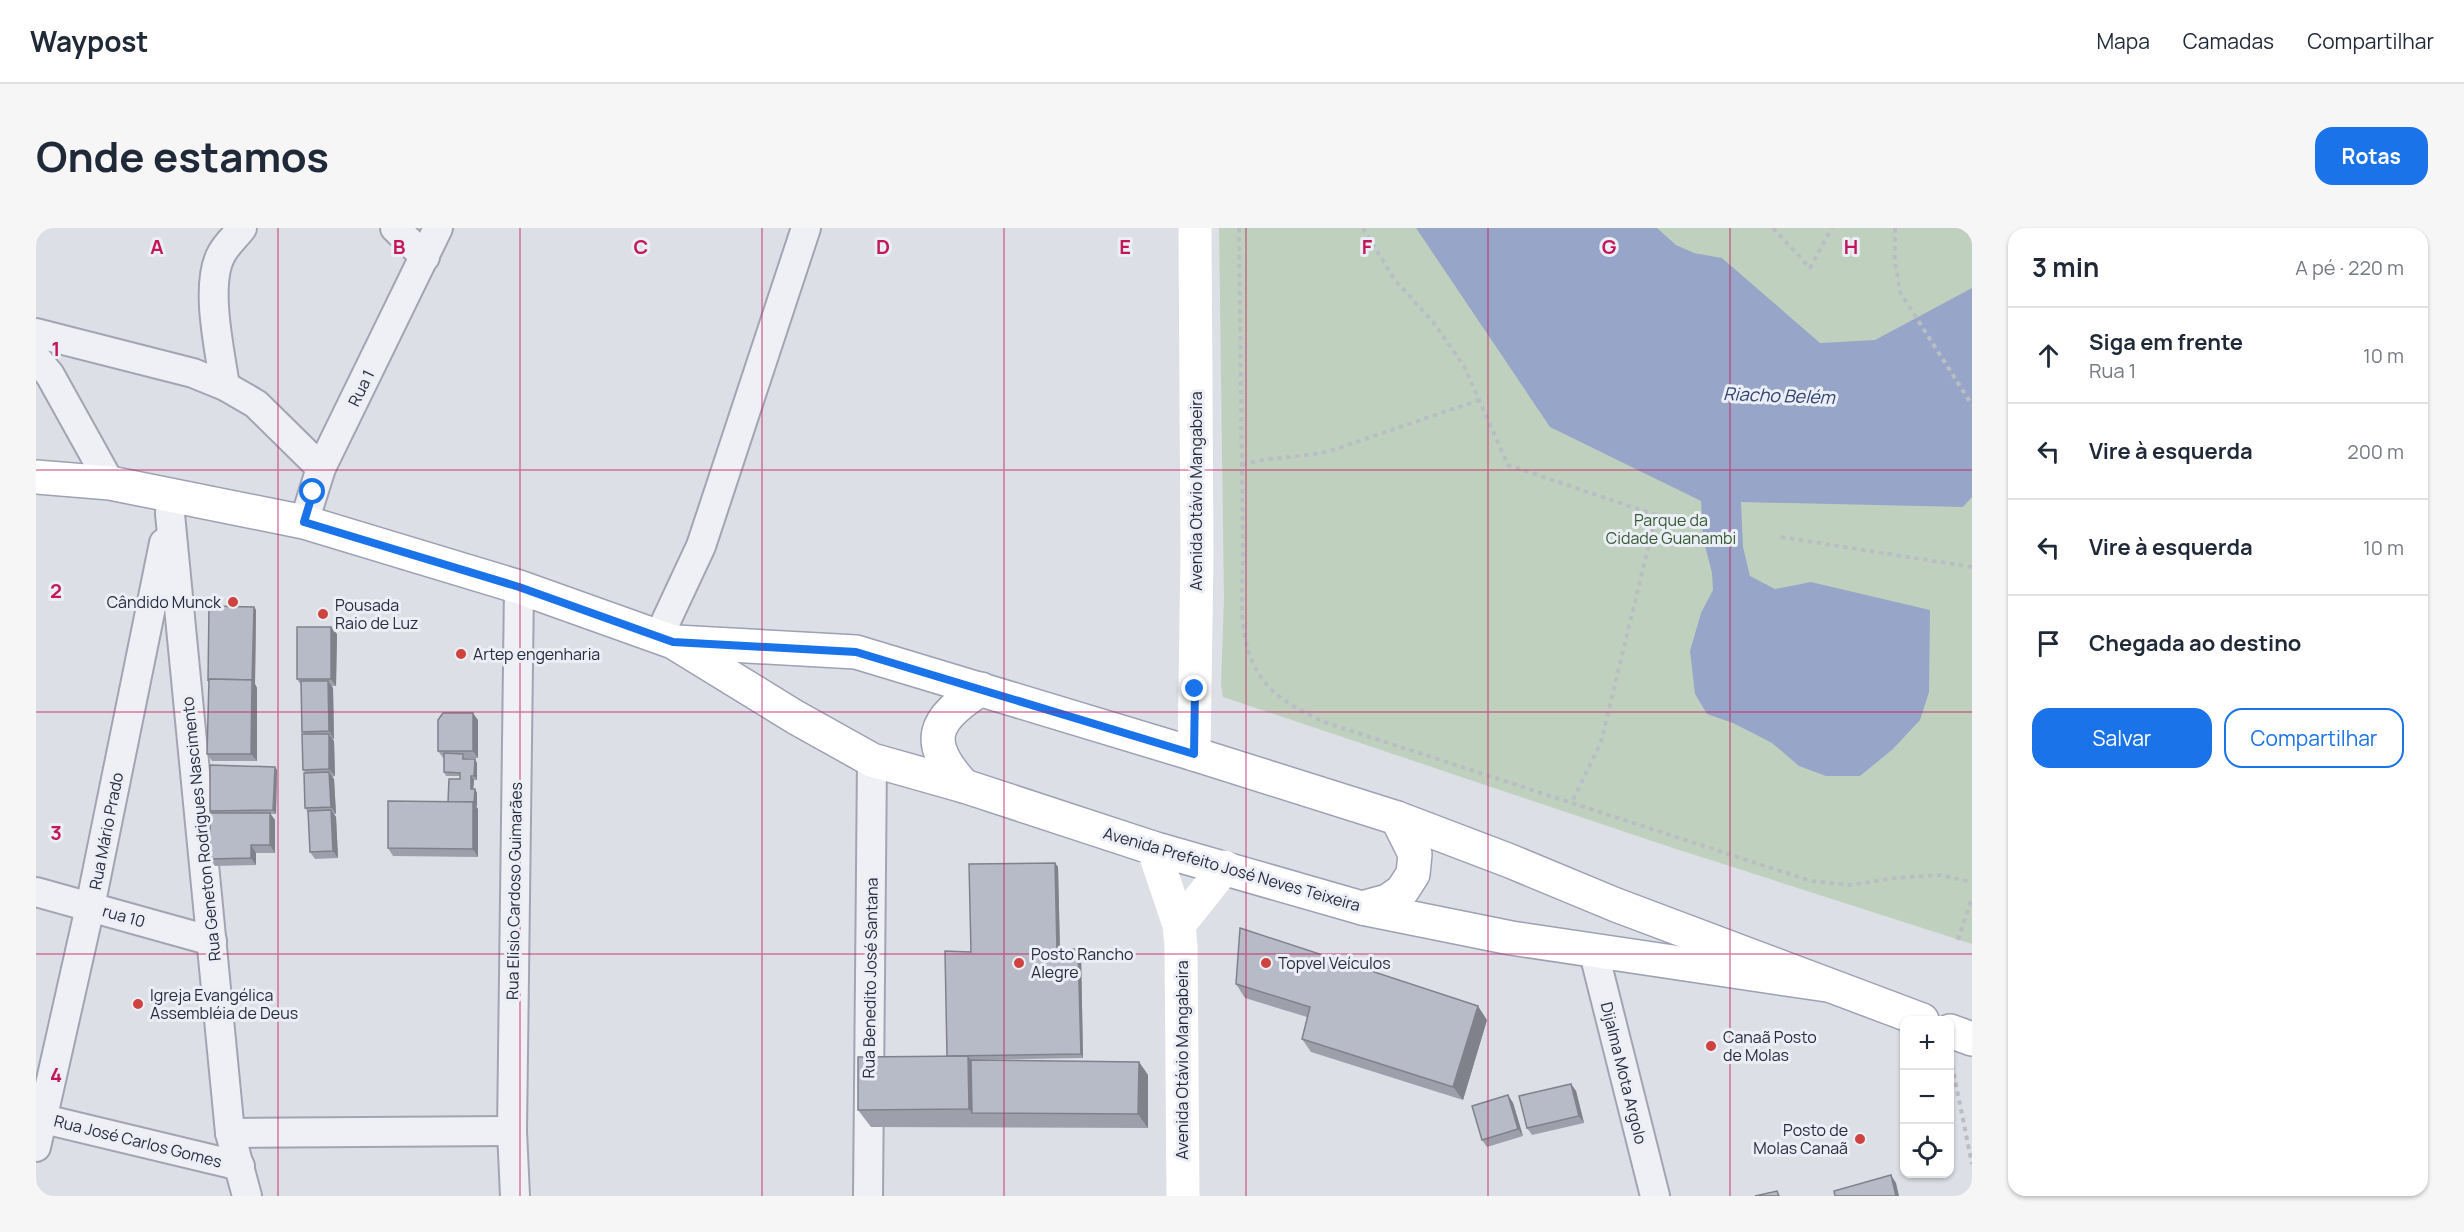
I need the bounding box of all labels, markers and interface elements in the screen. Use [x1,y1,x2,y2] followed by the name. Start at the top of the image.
[30,22,149,60] text: Waypost
[2096,27,2150,55] text: Mapa
[2183,27,2274,55] text: Camadas
[2307,27,2434,55] text: Compartilhar
[36,127,329,185] text: Onde estamos
[2315,127,2428,185] button: Rotas
[150,233,164,260] text: A
[393,233,406,260] text: B
[634,233,648,260] text: C
[876,233,890,260] text: D
[1119,233,1131,260] text: E
[1362,233,1373,260] text: F
[1602,233,1617,260] text: G
[1844,233,1858,260] text: H
[2032,249,2099,285] text: 3 min
[2295,254,2404,281] text: A pé · 220 m
[2089,327,2243,357] text: Siga em frente
[52,335,60,362] text: 1
[2032,339,2065,372] icon: ahead
[2363,342,2404,369] text: 10 m
[2089,357,2136,384] text: Rua 1
[343,366,379,410] street label: Rua 1
[1723,381,1837,409] water label: Riacho Belém
[1185,391,1207,591] street label: Avenida Otávio Mangabeira
[2032,435,2065,468] icon: left
[2089,436,2253,466] text: Vire à esquerda
[2347,438,2404,465] text: 200 m
[299,478,325,504] route start
[1606,509,1736,549] park label: Parque da Cidade Guanambi
[2032,531,2065,564] icon: left
[2089,532,2253,562] text: Vire à esquerda
[2363,534,2404,561] text: 10 m
[50,577,62,604] text: 2
[107,591,222,613] place label: Cândido Munck
[335,594,419,634] place label: Pousada Raio de Luz
[226,595,240,609] marker: Cândido Munck
[316,607,330,621] marker: Pousada Raio de Luz
[2032,627,2065,660] icon: arrive
[2089,628,2301,658] text: Chegada ao destino
[473,643,600,665] place label: Artep engenharia
[454,647,468,661] marker: Artep engenharia
[1181,675,1207,701] route end
[176,696,226,962] street label: Rua Geneton Rodrigues Nascimento
[2032,708,2212,768] button: Salvar
[2224,708,2404,768] button: Compartilhar
[84,770,128,892] street label: Rua Mário Prado
[501,782,527,1000] street label: Rua Elisio Cardoso Guimarães
[50,819,62,846] text: 3
[1101,822,1363,916] street label: Avenida Prefeito José Neves Teixeira
[857,877,883,1079] street label: Rua Benedito José Santana
[100,899,148,933] street label: rua 10
[1031,943,1133,983] place label: Posto Rancho Alegre
[1278,952,1391,974] place label: Topvel Veículos
[1012,956,1026,970] marker: Posto Rancho Alegre
[1259,956,1273,970] marker: Topvel Veículos
[1171,960,1193,1160] street label: Avenida Otávio Mangabeira
[150,984,298,1024] place label: Igreja Evangélica Assembléia de Deus
[131,997,145,1011] marker: Igreja Evangélica Assembléia de Deus
[1596,1000,1652,1146] street label: Dijalma Mota Argolo
[1900,1016,1954,1178] map controls
[1900,1016,1954,1070] button: +
[1723,1026,1817,1066] place label: Canaã Posto de Molas
[1704,1039,1718,1053] marker: Canaã Posto de Molas
[50,1061,62,1088] text: 4
[1900,1070,1954,1124] button: −
[52,1109,224,1173] street label: Rua José Carlos Gomes
[1753,1119,1848,1159] place label: Posto de Molas Canaã
[1900,1124,1954,1178] button: locate
[1853,1132,1867,1146] marker: Posto de Molas Canaã

